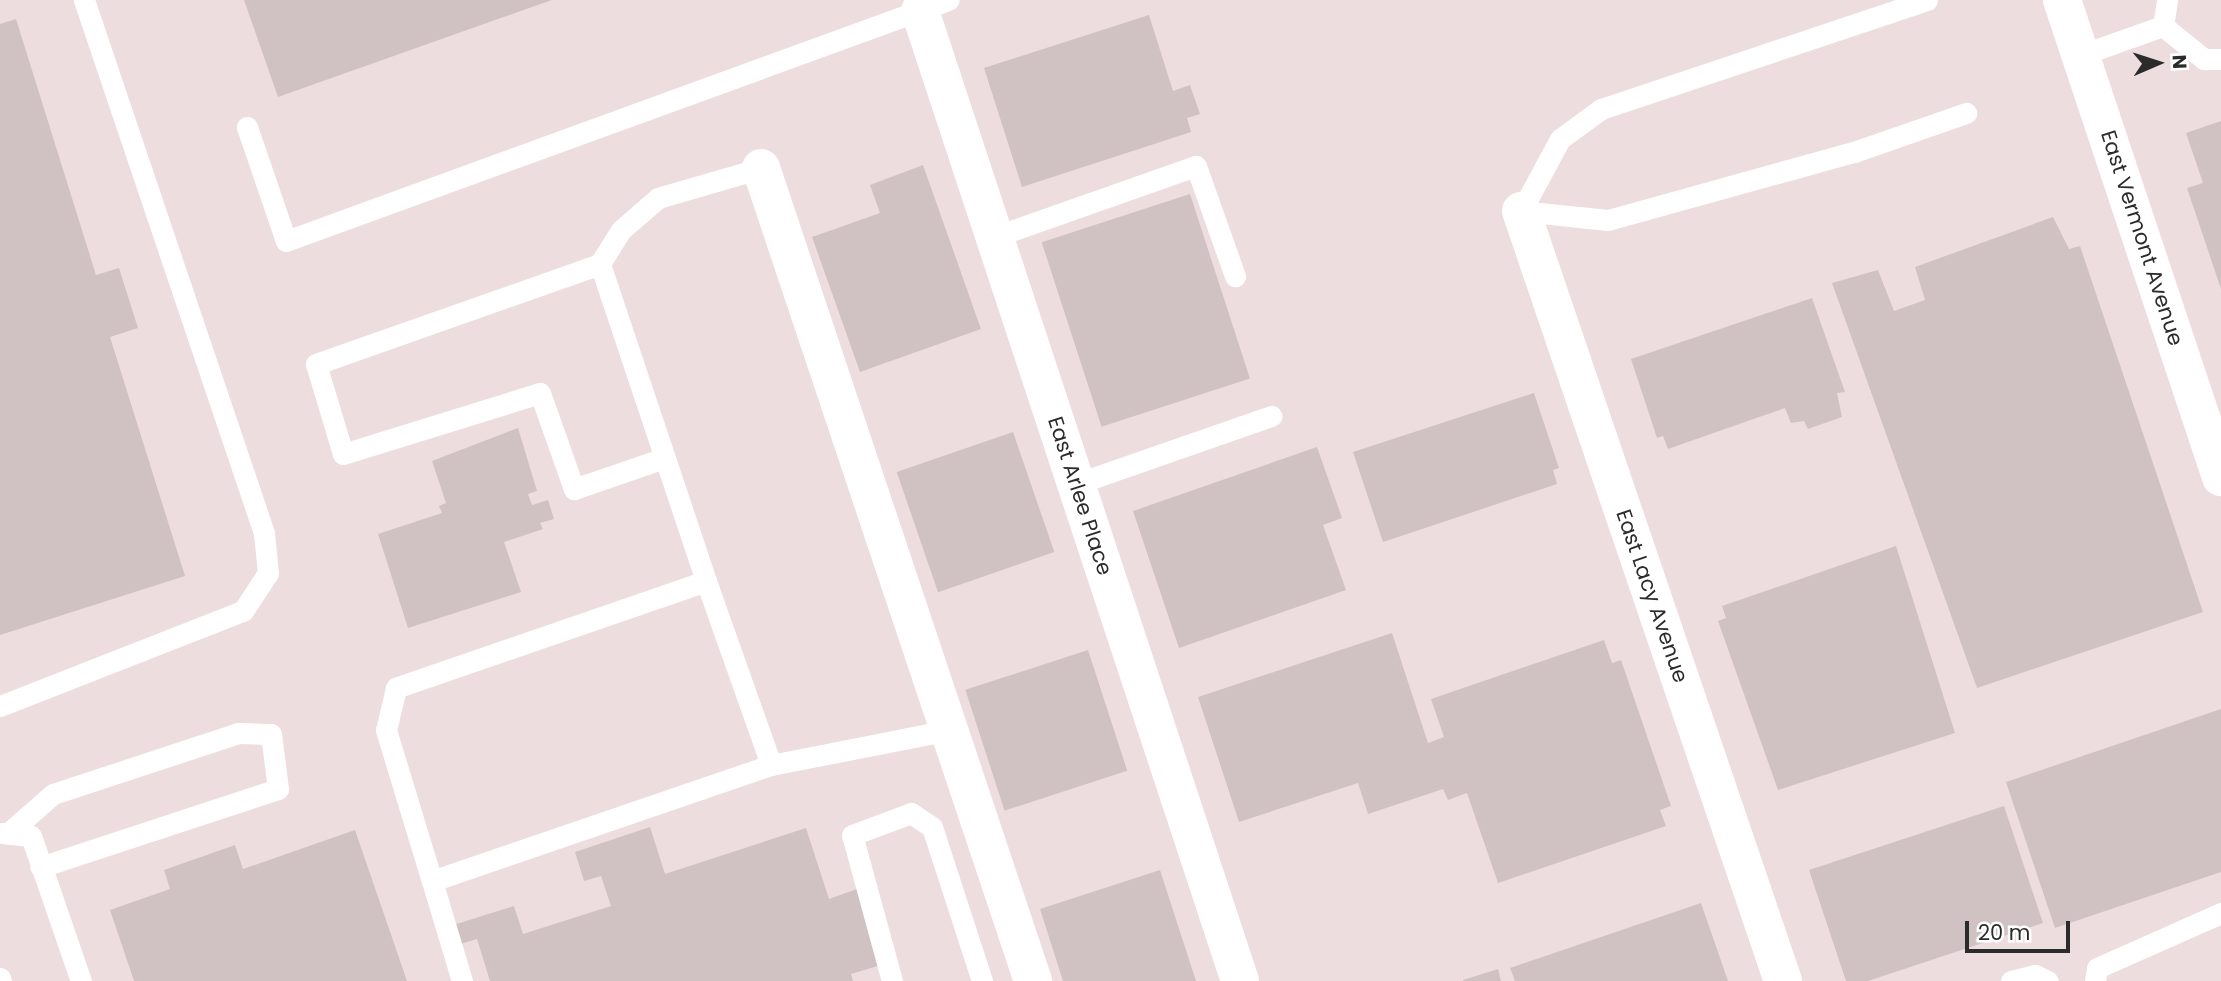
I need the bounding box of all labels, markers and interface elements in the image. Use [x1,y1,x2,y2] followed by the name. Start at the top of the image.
[2123,28,2193,98] north arrow
[2166,54,2193,70] text: N
[2095,127,2189,349] street label: East Vermont Avenue
[1042,414,1118,578] street label: East Arlee Place
[1611,506,1693,686] street label: East Lacy Avenue
[1969,908,2074,952] scale bar
[1978,918,2031,947] text: 20 m

